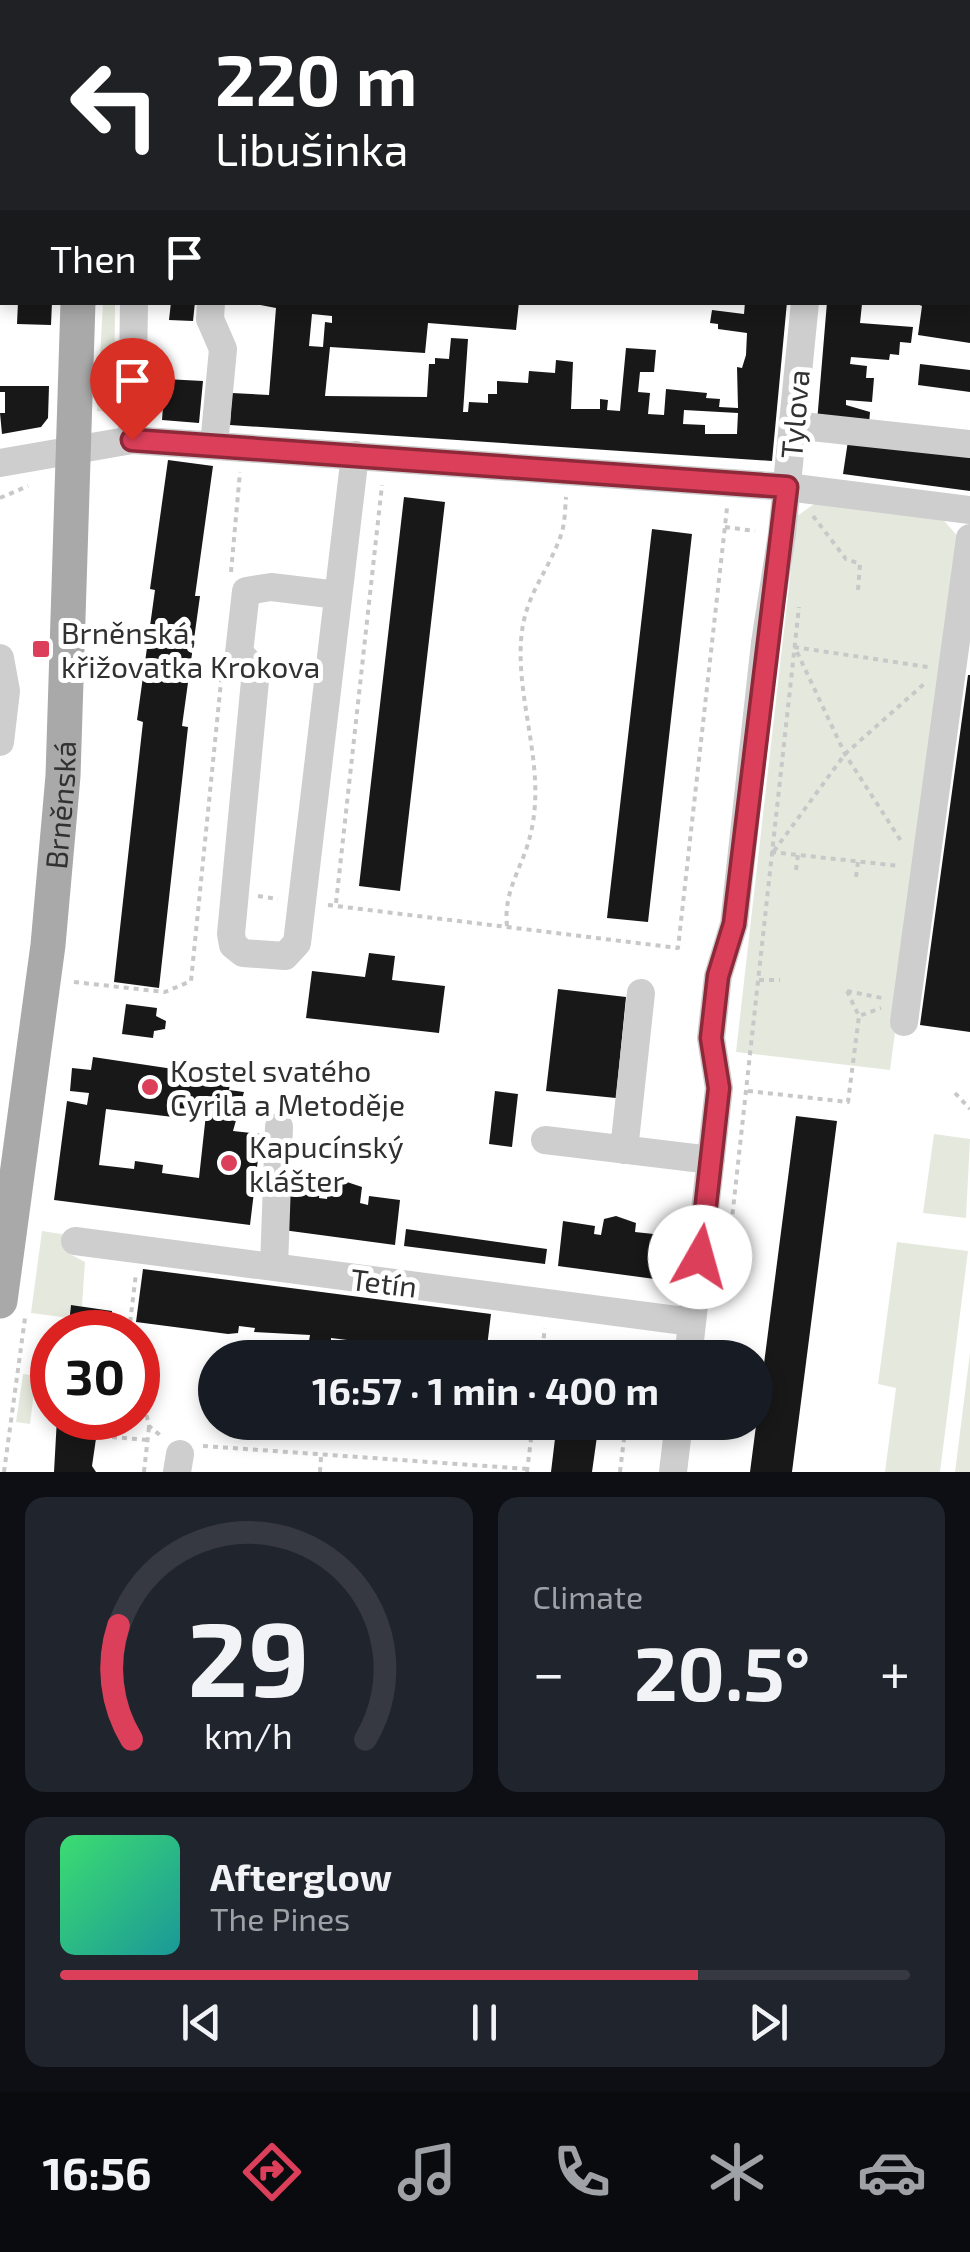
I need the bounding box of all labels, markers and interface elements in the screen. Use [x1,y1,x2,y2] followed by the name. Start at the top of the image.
[215,36,417,120] text: 220 m
[50,40,180,170] icon: left
[215,121,408,175] text: Libušinka
[157,230,212,285] icon: arrive
[50,235,137,281] text: Then
[90,338,175,441] pin
[105,353,160,408] icon: arrive
[772,368,816,460] street label: Tylova
[61,614,320,684] place label: Brněnská, křižovatka Krokova
[30,638,52,660] marker: Brněnská, křižovatka Krokova
[37,740,82,870] street label: Brněnská
[170,1052,405,1122] place label: Kostel svatého Cyrila a Metoděje
[139,1076,161,1098] marker: Kostel svatého Cyrila a Metoděje
[249,1128,404,1198] place label: Kapucínský klášter
[218,1152,240,1174] marker: Kapucínský klášter
[648,1205,752,1309] position arrow
[349,1260,419,1304] street label: Tetín
[30,1310,160,1440] speed limit sign: 30
[312,1367,659,1413] text: 16:57 · 1 min · 400 m
[533,1577,643,1615] text: Climate
[188,1593,310,1718] text: 29
[634,1626,810,1716] text: 20.5°
[533,1638,565,1704] text: −
[880,1638,910,1704] text: +
[204,1713,293,1756] text: km/h
[210,1853,392,1899] text: Afterglow
[210,1899,350,1937] text: The Pines
[174,1995,229,2050] icon: previous
[457,1995,512,2050] icon: pause
[741,1995,796,2050] icon: next
[237,2137,307,2207] icon: directions
[392,2137,462,2207] icon: music
[547,2137,617,2207] icon: phone
[702,2137,772,2207] icon: climate
[857,2137,927,2207] icon: car
[43,2145,152,2199] text: 16:56

